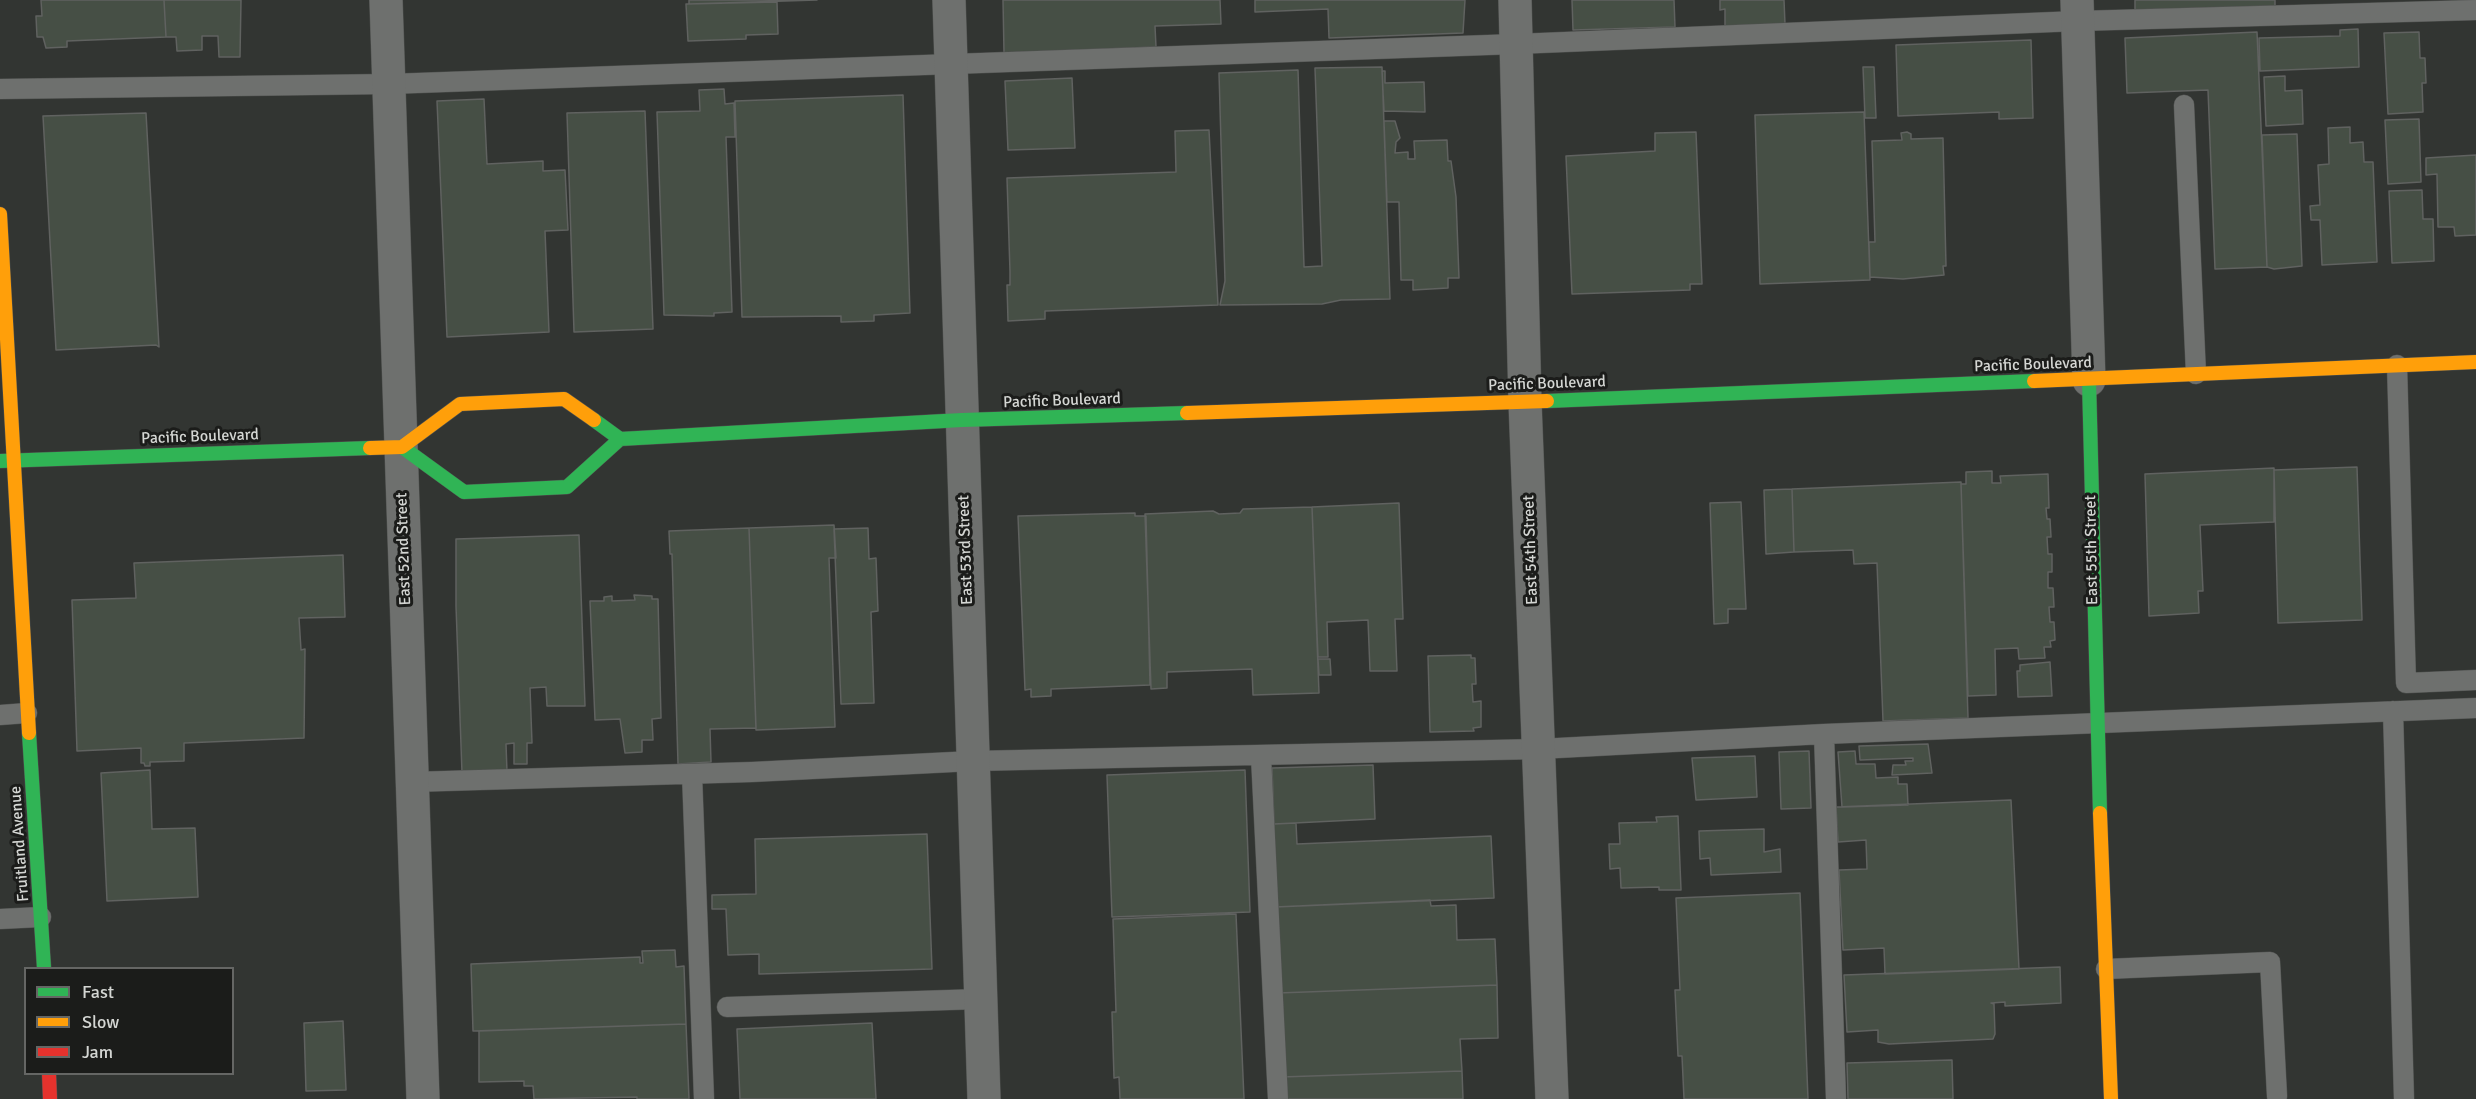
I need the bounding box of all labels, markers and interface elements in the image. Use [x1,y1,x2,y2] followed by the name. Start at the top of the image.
[1974,353,2092,377] street label: Pacific Boulevard
[1488,372,1606,396] street label: Pacific Boulevard
[1003,389,1121,413] street label: Pacific Boulevard
[141,425,259,449] street label: Pacific Boulevard
[392,492,416,606] street label: East 52nd Street
[954,495,978,605] street label: East 53rd Street
[1519,495,1543,605] street label: East 54th Street
[2081,495,2103,605] street label: East 55th Street
[6,785,34,903] street label: Fruitland Avenue
[24,967,234,1075] legend
[82,981,114,1003] text: Fast
[82,1011,119,1033] text: Slow
[82,1041,113,1063] text: Jam

